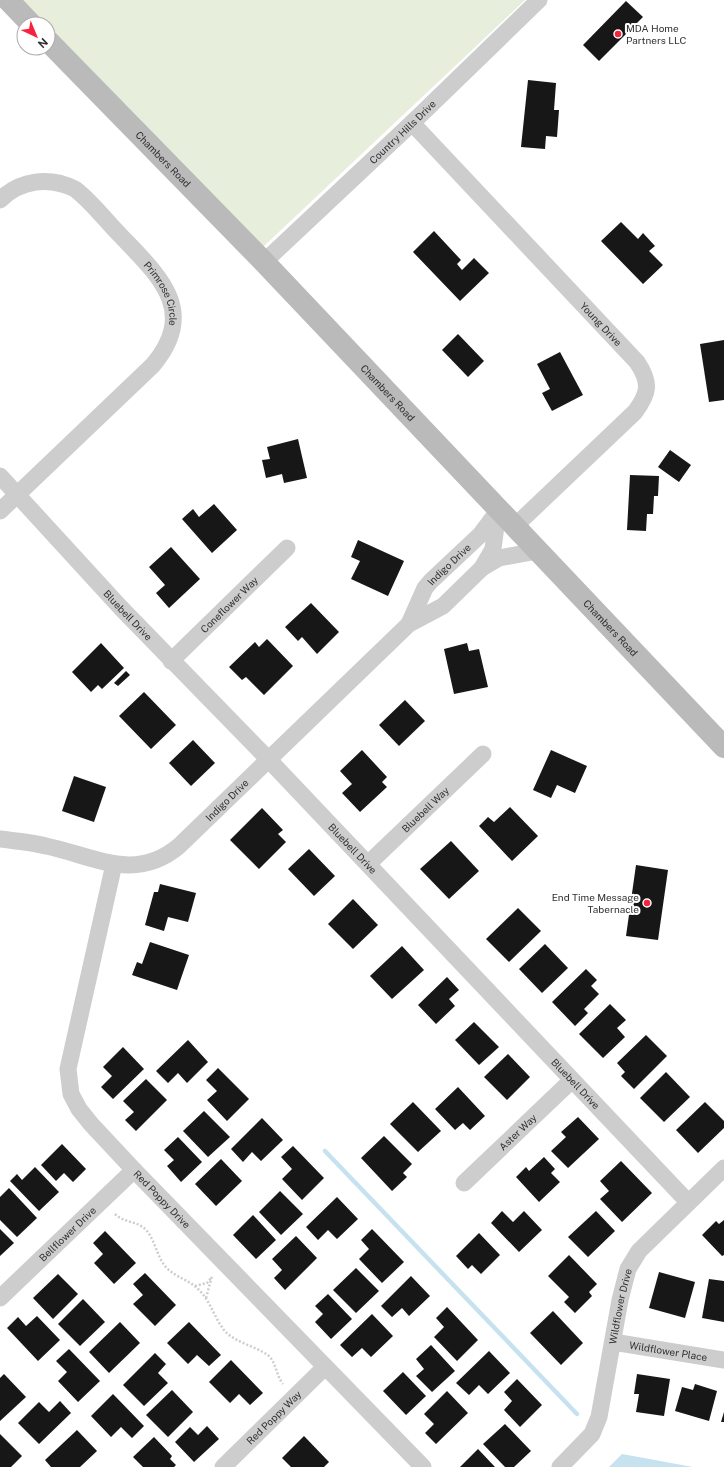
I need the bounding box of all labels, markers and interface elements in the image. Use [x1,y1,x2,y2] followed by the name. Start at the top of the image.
[16,16,56,56] north arrow
[626,22,687,46] place label: MDA Home Partners LLC
[613,29,623,39] marker: MDA Home Partners LLC
[36,36,50,50] text: N
[367,97,438,166] street label: Country Hills Drive
[133,129,193,190] street label: Chambers Road
[141,259,179,327] street label: Primrose Circle
[578,300,625,348] street label: Young Drive
[358,362,418,423] street label: Chambers Road
[424,541,473,587] street label: Indigo Drive
[198,573,261,635] street label: Coneflower Way
[101,587,155,643] street label: Bluebell Drive
[581,597,640,658] street label: Chambers Road
[203,776,251,823] street label: Indigo Drive
[399,784,452,835] street label: Bluebell Way
[326,821,380,876] street label: Bluebell Drive
[552,891,639,915] place label: End Time Message Tabernacle
[642,898,652,908] marker: End Time Message Tabernacle
[549,1056,603,1111] street label: Bluebell Drive
[496,1111,539,1153] street label: Aster Way
[131,1168,193,1231] street label: Red Poppy Drive
[36,1204,98,1264] street label: Bellflower Drive
[606,1267,634,1345] street label: Wildflower Drive
[628,1339,708,1363] street label: Wildflower Place
[244,1387,304,1447] street label: Red Poppy Way

